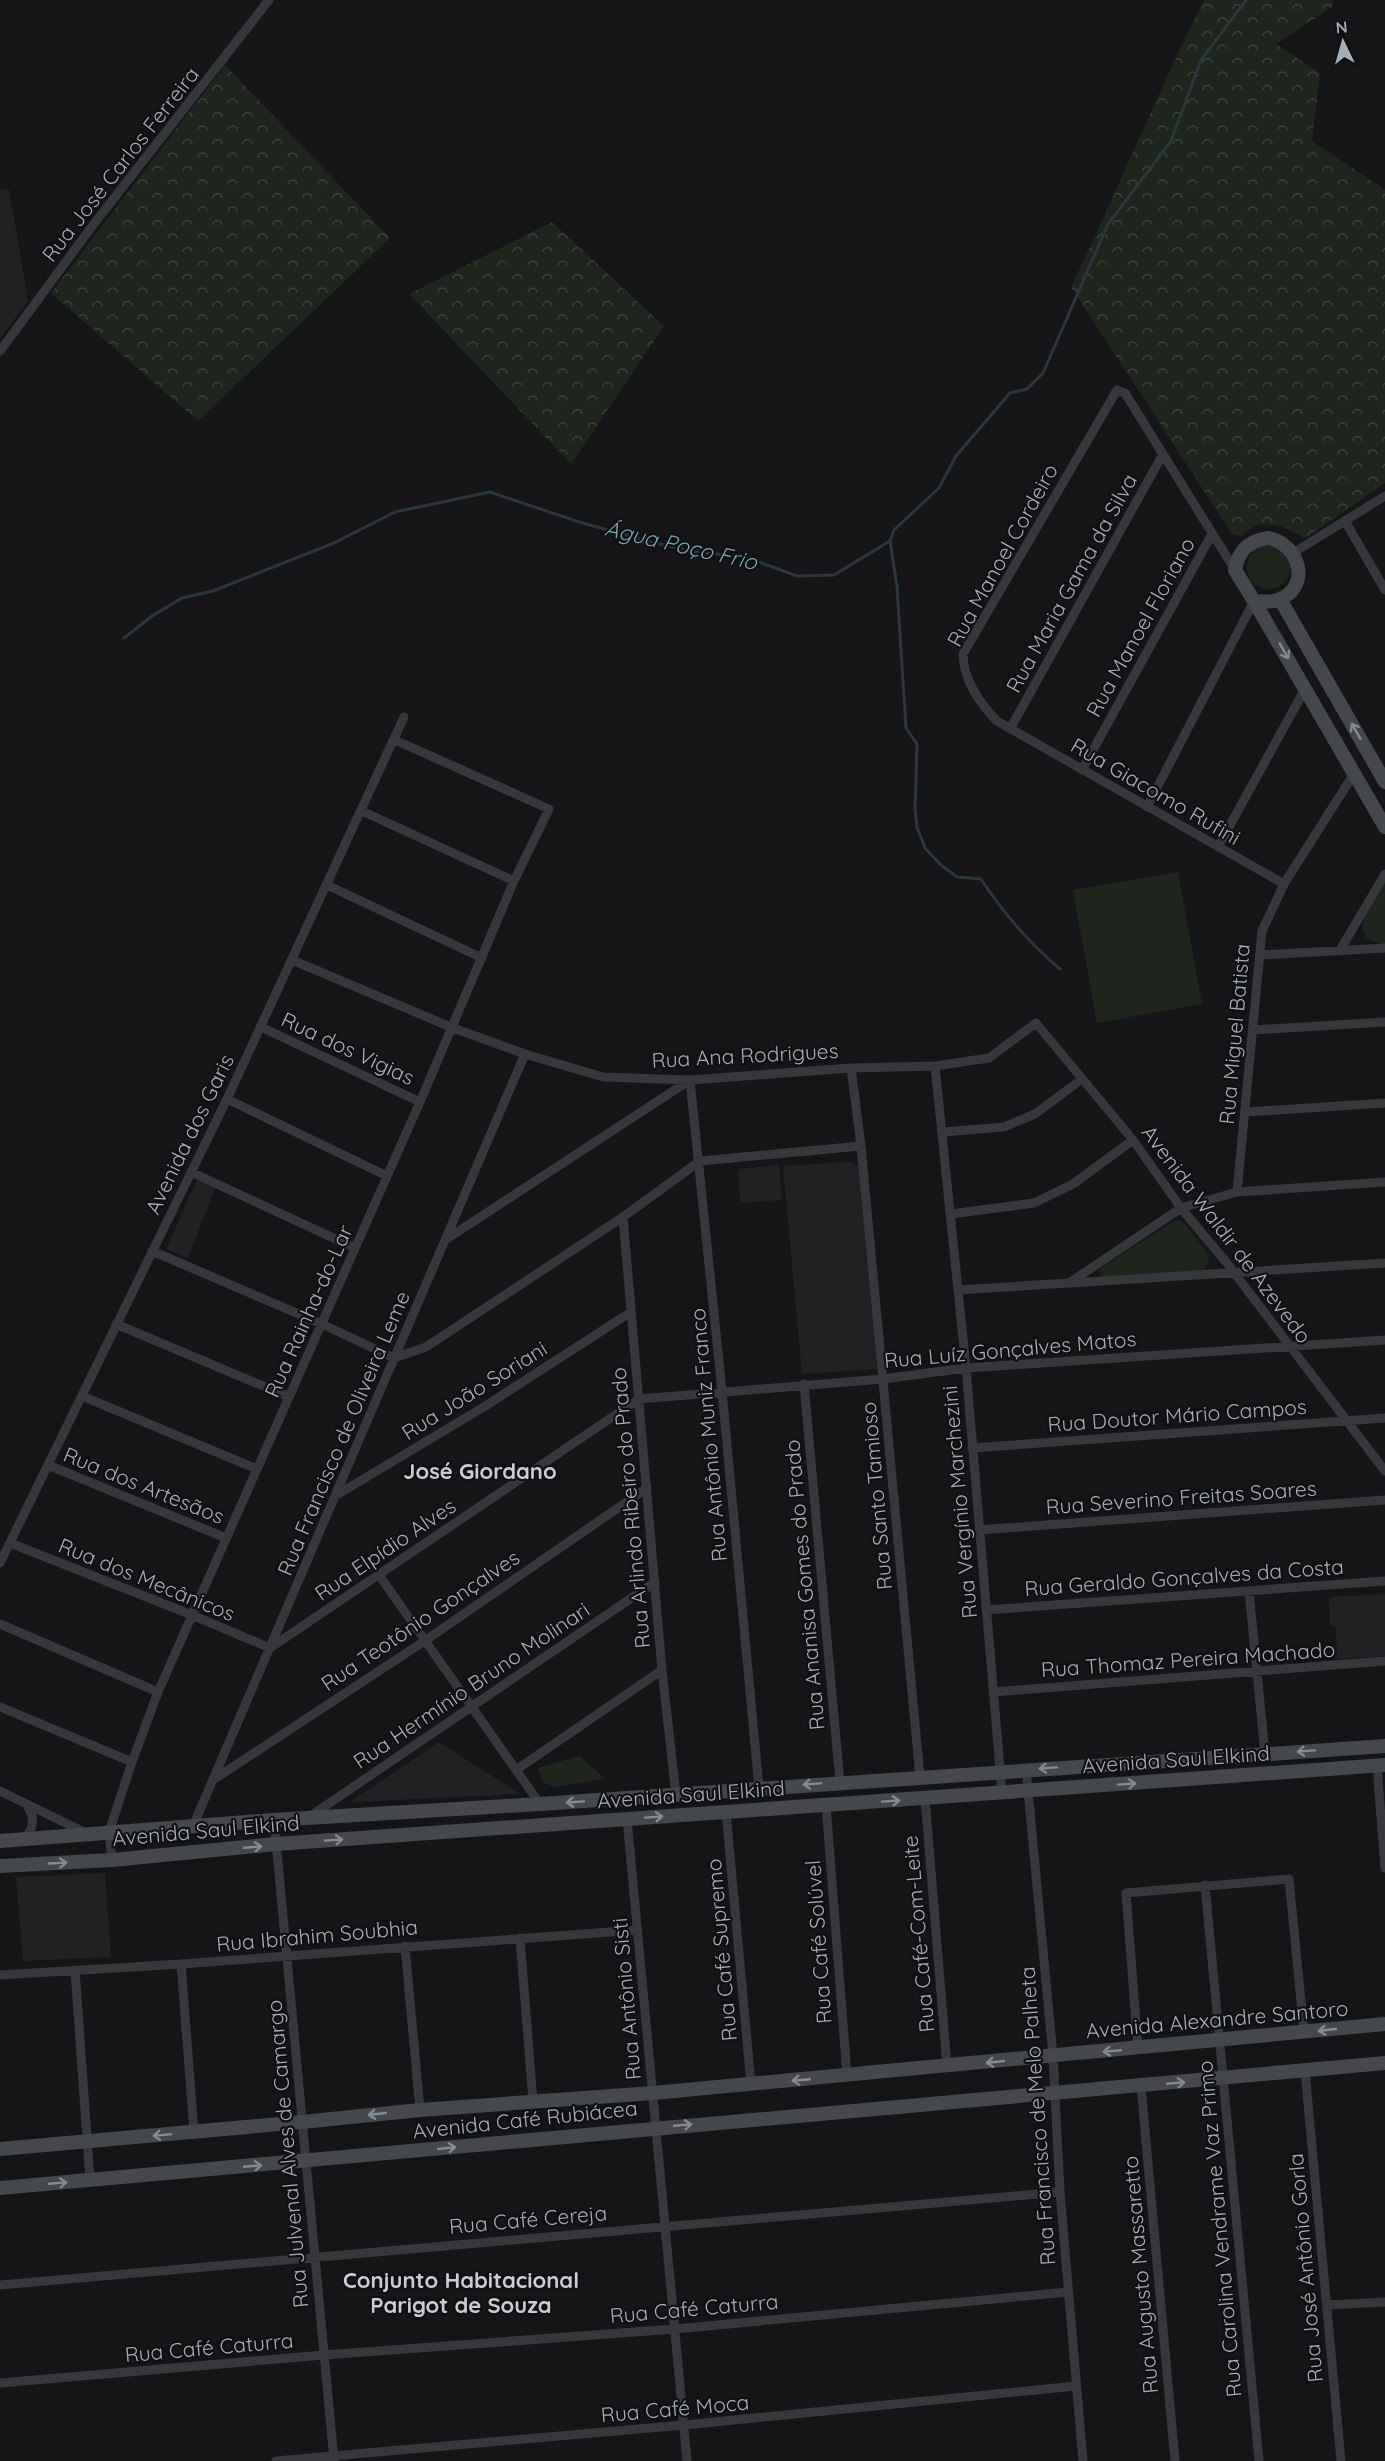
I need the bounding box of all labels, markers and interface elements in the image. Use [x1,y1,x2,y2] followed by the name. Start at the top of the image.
[1313,12,1373,72] north arrow
[1335,17,1348,38] text: N
[36,61,204,267] street label: Rua José Carlos Ferreira
[941,459,1063,651] street label: Rua Manoel Cordeiro
[1000,469,1142,697] street label: Rua Maria Gama da Silva
[602,514,761,576] water label: Água Poço Frio
[1080,533,1200,721] street label: Rua Manoel Floriano
[1278,642,1290,659] one-way arrow
[1350,723,1362,740] one-way arrow
[1066,732,1246,850] street label: Rua Giacomo Rufini
[1213,943,1255,1125] street label: Rua Miguel Batista
[277,1006,419,1090] street label: Rua dos Vigias
[651,1037,839,1073] street label: Rua Ana Rodrigues
[139,1050,239,1218] street label: Avenida dos Garis
[1137,1120,1317,1348] street label: Avenida Waldir de Azevedo
[258,1221,358,1401] street label: Rua Rainha-do-Lar
[271,1287,415,1579] street label: Rua Francisco de Oliveira Leme
[684,1307,732,1563] street label: Rua Antônio Muniz Franco
[883,1325,1137,1373] street label: Rua Luíz Gonçalves Matos
[396,1335,552,1445] street label: Rua João Soriani
[605,1366,655,1650] street label: Rua Arlindo Ribeiro do Prado
[936,1385,982,1619] street label: Rua Vergínio Marchezini
[1047,1393,1307,1437] street label: Rua Doutor Mário Campos
[855,1401,897,1591] street label: Rua Santo Tamioso
[778,1439,830,1731] street label: Rua Ananisa Gomes do Prado
[60,1441,228,1529] street label: Rua dos Artesãos
[403,1457,557,1485] district label: José Giordano
[1045,1475,1317,1519] street label: Rua Severino Freitas Soares
[310,1492,460,1606] street label: Rua Elpídio Alves
[55,1532,239,1626] street label: Rua dos Mecânicos
[316,1544,524,1696] street label: Rua Teotônio Gonçalves
[1023,1553,1345,1601] street label: Rua Geraldo Gonçalves da Costa
[348,1596,594,1774] street label: Rua Hermínio Bruno Molinari
[1040,1636,1336,1682] street label: Rua Thomaz Pereira Machado
[1081,1739,1271,1779] street label: Avenida Saul Elkind
[1296,1746,1316,1757] one-way arrow
[1039,1762,1059,1773] one-way arrow
[596,1774,786,1814] street label: Avenida Saul Elkind
[1117,1778,1137,1789] one-way arrow
[802,1779,822,1790] one-way arrow
[880,1795,900,1806] one-way arrow
[566,1797,586,1808] one-way arrow
[111,1809,301,1851] street label: Avenida Saul Elkind
[644,1812,664,1823] one-way arrow
[324,1834,344,1845] one-way arrow
[896,1834,940,2034] street label: Rua Café-Com-Leite
[242,1841,262,1852] one-way arrow
[48,1857,68,1868] one-way arrow
[700,1858,742,2042] street label: Rua Café Supremo
[799,1859,837,2025] street label: Rua Café Solúvel
[215,1913,419,1957] street label: Rua Ibrahim Soubhia
[606,1917,646,2081] street label: Rua Antônio Sisti
[1014,1966,1060,2266] street label: Rua Francisco de Melo Palheta
[1085,1995,1349,2043] street label: Avenida Alexandre Santoro
[261,1999,313,2309] street label: Rua Julvenal Alves de Camargo
[1317,2025,1337,2036] one-way arrow
[1102,2046,1122,2057] one-way arrow
[986,2057,1006,2068] one-way arrow
[1191,2060,1247,2398] street label: Rua Carolina Vendrame Vaz Primo
[792,2075,812,2086] one-way arrow
[1166,2077,1186,2088] one-way arrow
[411,2094,639,2144] street label: Avenida Café Rubiácea
[367,2109,387,2120] one-way arrow
[672,2120,692,2131] one-way arrow
[152,2130,172,2141] one-way arrow
[436,2142,456,2153] one-way arrow
[1282,2152,1328,2384] street label: Rua José Antônio Gorla
[1117,2155,1163,2395] street label: Rua Augusto Massaretto
[242,2160,262,2171] one-way arrow
[48,2177,68,2188] one-way arrow
[448,2199,608,2239] street label: Rua Café Cereja
[343,2266,579,2319] district label: Conjunto Habitacional Parigot de Souza
[609,2288,779,2328] street label: Rua Café Caturra
[124,2327,294,2367] street label: Rua Café Caturra
[600,2389,750,2427] street label: Rua Café Moca

